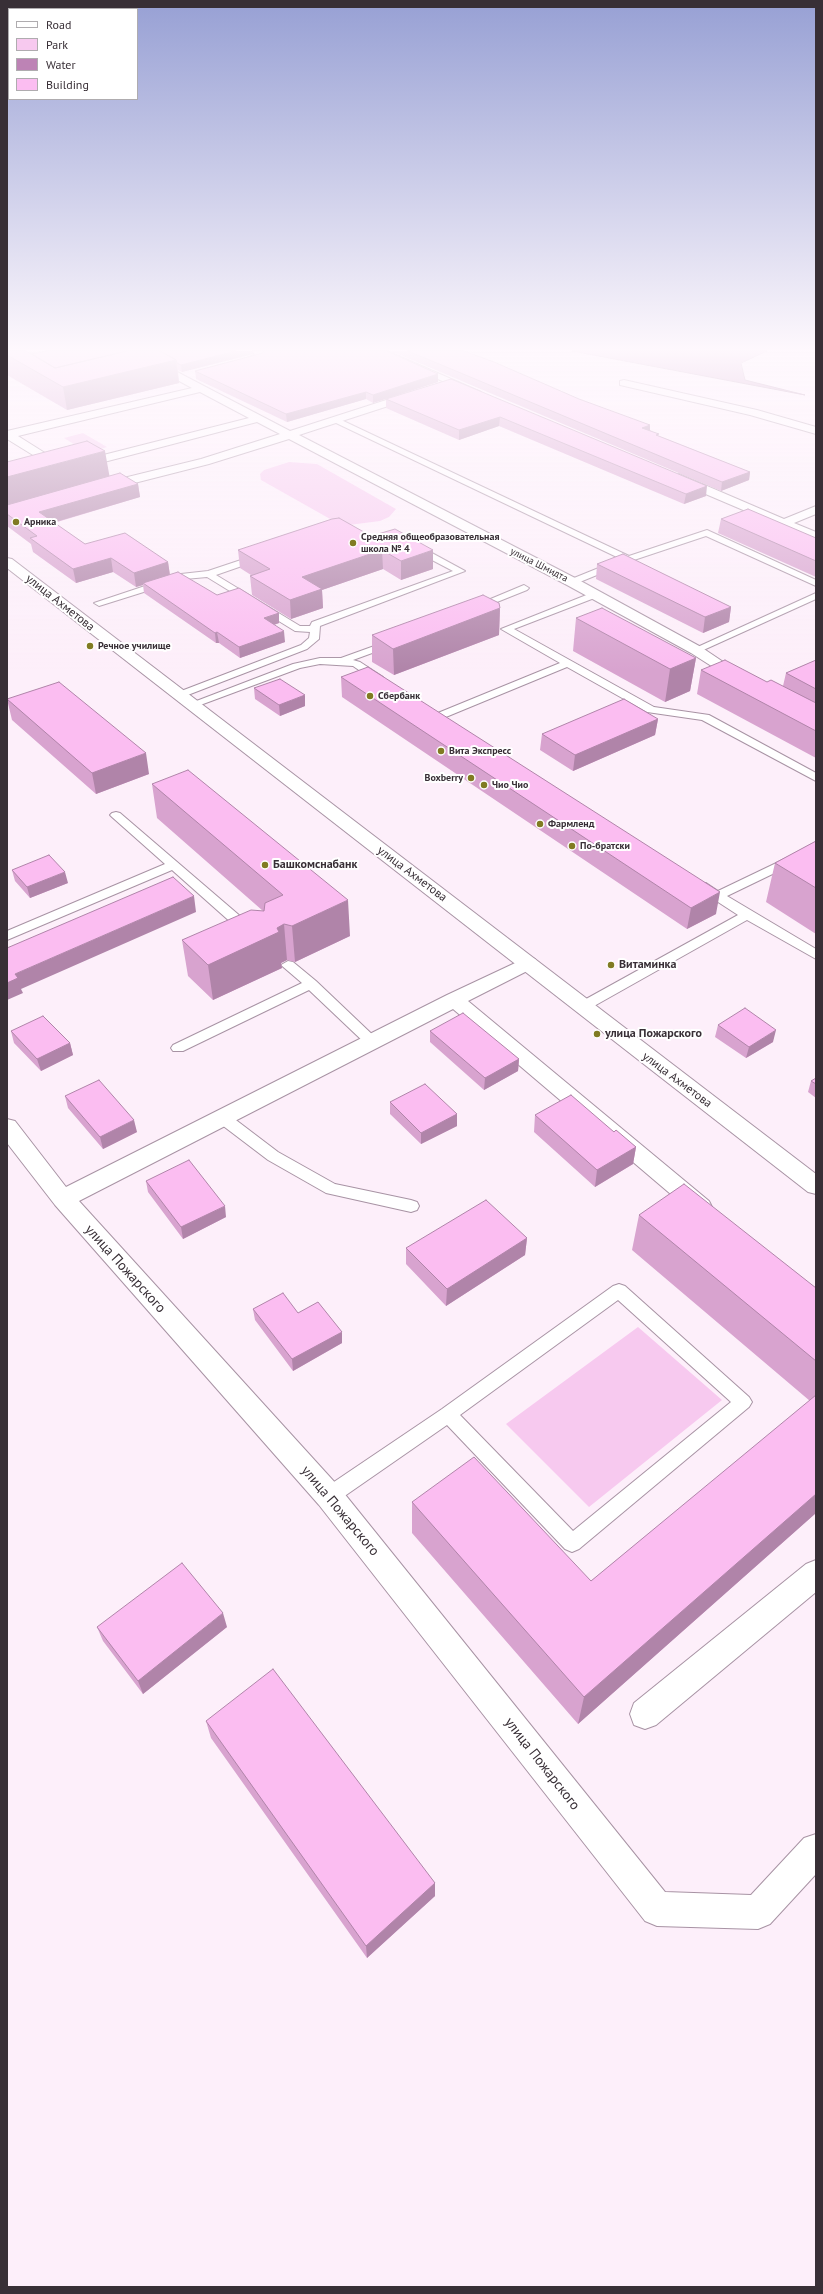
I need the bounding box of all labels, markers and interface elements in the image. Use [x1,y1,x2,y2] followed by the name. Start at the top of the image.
[8,8,138,100] legend
[46,17,71,32] text: Road
[46,37,68,52] text: Park
[46,57,76,72] text: Water
[46,77,89,92] text: Building
[24,516,56,528] place label: Арника
[11,517,21,527] marker: Арника
[361,531,499,554] place label: Средняя общеобразовательная школа № 4
[348,538,358,548] marker: Средняя общеобразовательная школа № 4
[508,545,570,585] street label: улица Шмидта
[23,572,97,634] street label: улица Ахметова
[98,640,171,652] place label: Речное училище
[85,641,95,651] marker: Речное училище
[378,690,420,702] place label: Сбербанк
[365,691,375,701] marker: Сбербанк
[449,745,511,757] place label: Вита Экспресс
[436,746,446,756] marker: Вита Экспресс
[424,772,463,784] place label: Boxberry
[466,773,476,783] marker: Boxberry
[492,779,528,791] place label: Чио Чио
[479,780,489,790] marker: Чио Чио
[548,818,594,830] place label: Фармленд
[535,819,545,829] marker: Фармленд
[580,840,630,852] place label: По-братски
[567,841,577,851] marker: По-братски
[374,843,450,905] street label: улица Ахметова
[273,858,357,872] place label: Башкомснабанк
[260,860,270,870] marker: Башкомснабанк
[619,958,676,972] place label: Витаминка
[606,960,616,970] marker: Витаминка
[605,1027,702,1041] place label: улица Пожарского
[592,1029,602,1039] marker: улица Пожарского
[639,1049,715,1111] street label: улица Ахметова
[81,1222,169,1316] street label: улица Пожарского
[297,1462,383,1560] street label: улица Пожарского
[501,1714,583,1814] street label: улица Пожарского

